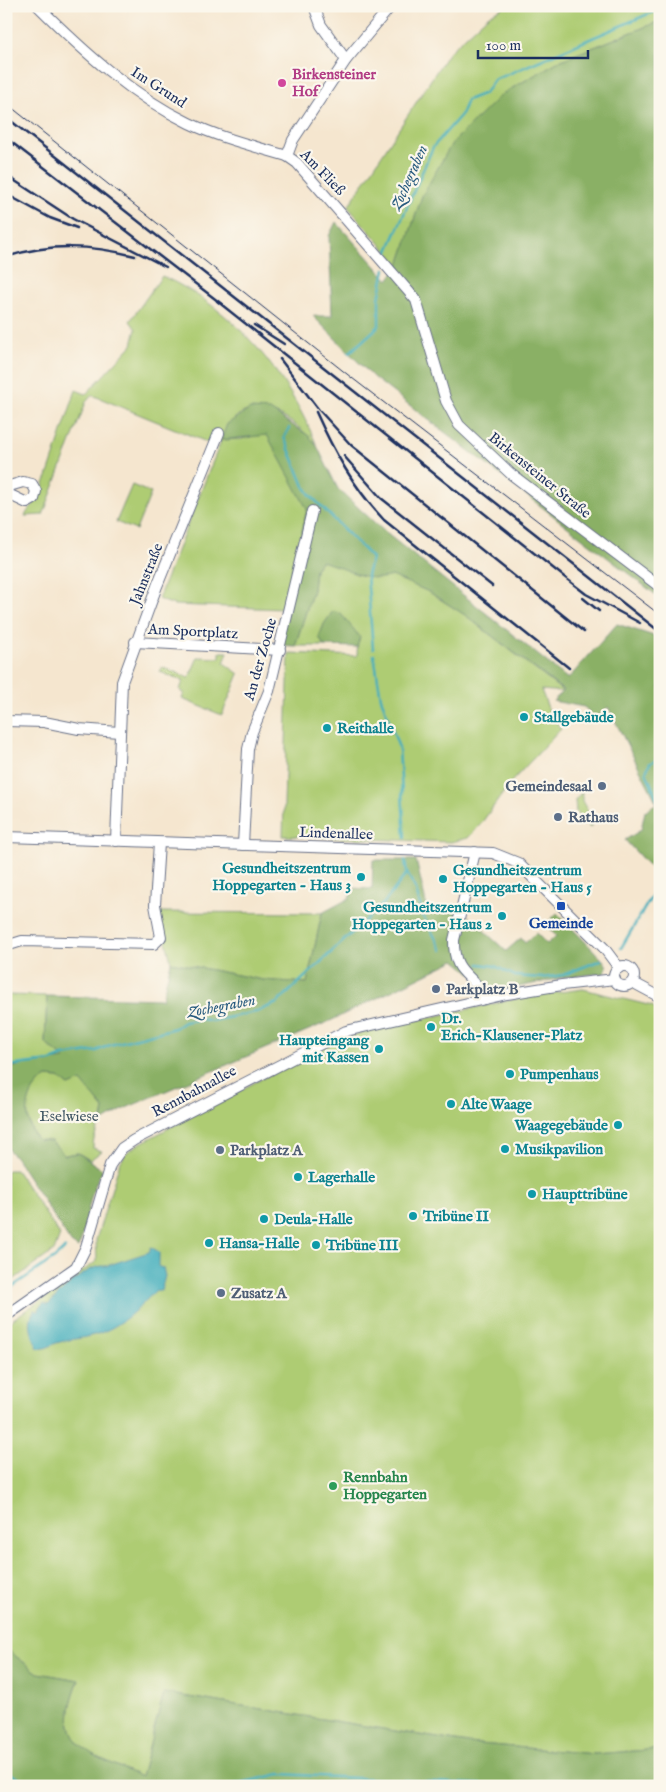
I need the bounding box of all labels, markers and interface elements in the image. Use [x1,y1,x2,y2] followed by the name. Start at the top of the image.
[478,28,588,60] scale bar
[486,36,522,55] text: 100 m
[127,62,191,113] street label: Im Grund
[292,65,376,101] place label: Birkensteiner Hof
[276,77,288,89] marker: Birkensteiner Hof
[386,142,433,215] water label: Zochegraben
[295,144,350,200] street label: Am Fließ
[485,428,595,523] street label: Birkensteiner Straße
[125,540,168,610] street label: Jahnstraße
[239,616,281,704] street label: An der Zoche
[146,620,239,643] street label: Am Sportplatz
[534,708,614,727] place label: Stallgebäude
[518,711,530,723] marker: Stallgebäude
[337,719,394,738] place label: Reithalle
[321,722,333,734] marker: Reithalle
[506,777,593,796] place label: Gemeindesaal
[596,780,608,792] marker: Gemeindesaal
[568,808,619,827] place label: Rathaus
[552,811,564,823] marker: Rathaus
[299,823,373,844] street label: Lindenallee
[212,859,351,895] place label: Gesundheitszentrum Hoppegarten - Haus 3
[453,861,592,897] place label: Gesundheitszentrum Hoppegarten - Haus 5
[355,871,367,883] marker: Gesundheitszentrum Hoppegarten - Haus 3
[437,873,449,885] marker: Gesundheitszentrum Hoppegarten - Haus 5
[352,898,492,934] place label: Gesundheitszentrum Hoppegarten - Haus 2
[555,900,567,912] marker: Gemeinde
[496,910,508,922] marker: Gesundheitszentrum Hoppegarten - Haus 2
[529,914,593,933] place label: Gemeinde
[446,980,519,999] place label: Parkplatz B
[430,983,442,995] marker: Parkplatz B
[183,991,257,1024] water label: Zochegraben
[441,1009,582,1045] place label: Dr. Erich-Klausener-Platz
[425,1021,437,1033] marker: Dr. Erich-Klausener-Platz
[279,1031,370,1067] place label: Haupteingang mit Kassen
[373,1043,385,1055] marker: Haupteingang mit Kassen
[149,1061,240,1122] street label: Rennbahnallee
[520,1065,599,1084] place label: Pumpenhaus
[504,1068,516,1080] marker: Pumpenhaus
[460,1095,532,1114] place label: Alte Waage
[445,1098,457,1110] marker: Alte Waage
[39,1107,99,1126] park label: Eselwiese
[513,1116,608,1135] place label: Waagegebäude
[612,1119,624,1131] marker: Waagegebäude
[515,1140,603,1159] place label: Musikpavilion
[230,1141,304,1160] place label: Parkplatz A
[499,1143,511,1155] marker: Musikpavilion
[214,1144,226,1156] marker: Parkplatz A
[308,1168,375,1187] place label: Lagerhalle
[292,1171,304,1183] marker: Lagerhalle
[542,1185,628,1204] place label: Haupttribüne
[526,1188,538,1200] marker: Haupttribüne
[422,1207,490,1226] place label: Tribüne II
[274,1210,353,1229] place label: Deula-Halle
[407,1210,419,1222] marker: Tribüne II
[258,1213,270,1225] marker: Deula-Halle
[219,1234,300,1253] place label: Hansa-Halle
[325,1236,399,1255] place label: Tribüne III
[203,1237,215,1249] marker: Hansa-Halle
[310,1239,322,1251] marker: Tribüne III
[231,1284,287,1303] place label: Zusatz A
[215,1287,227,1299] marker: Zusatz A
[343,1468,427,1504] place label: Rennbahn Hoppegarten
[327,1480,339,1492] marker: Rennbahn Hoppegarten

